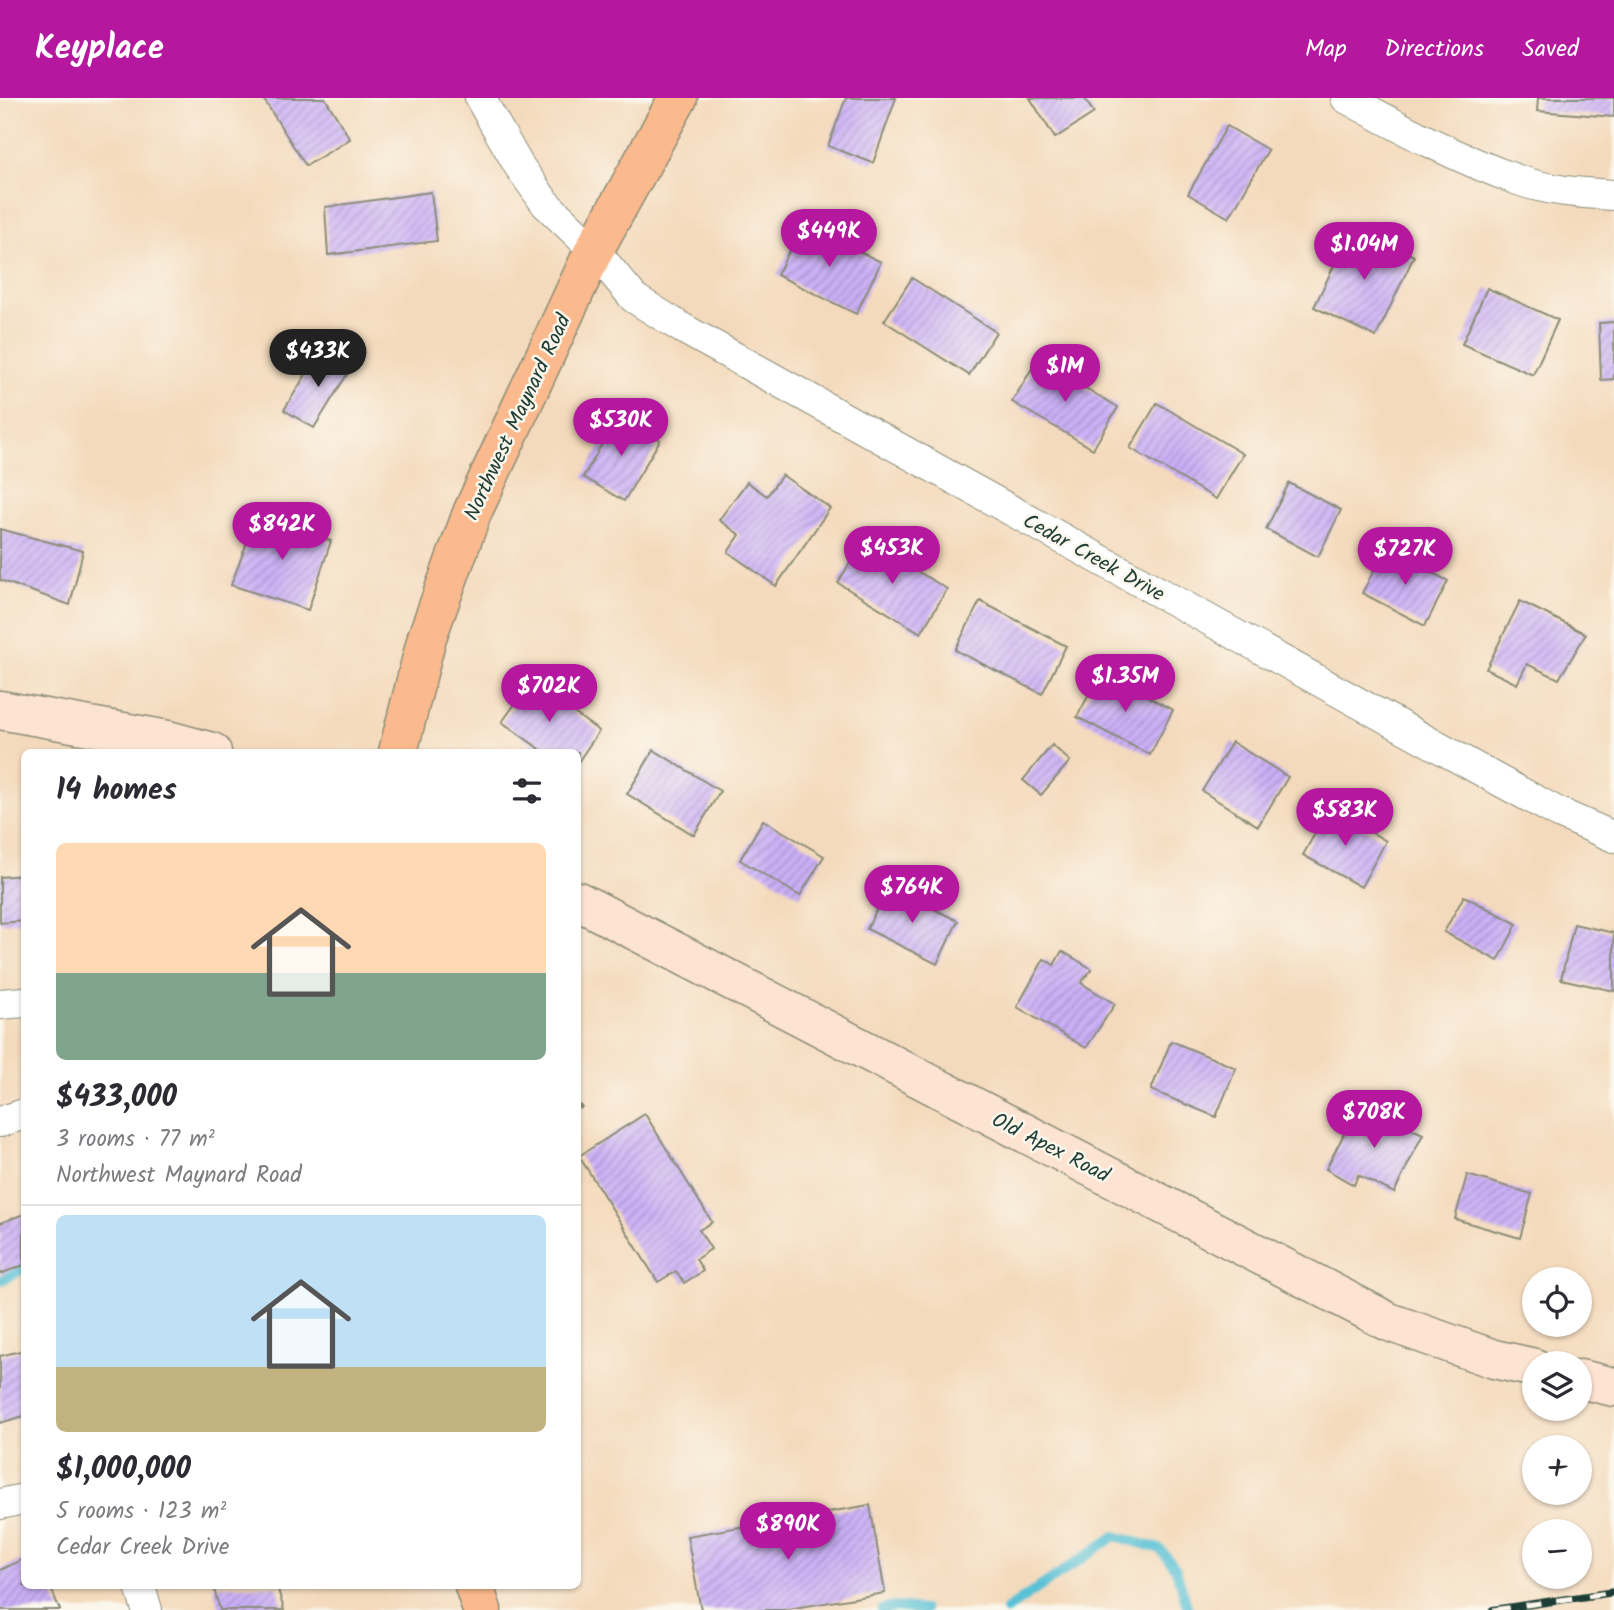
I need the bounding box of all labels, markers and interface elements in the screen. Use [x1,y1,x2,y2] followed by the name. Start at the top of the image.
[35,23,164,76] text: Keyplace
[1305,30,1347,69] text: Map
[1385,30,1484,69] text: Directions
[1522,30,1579,69] text: Saved
[780,209,878,269] pin: $449K
[797,214,861,250] text: $449K
[1307,222,1421,282] pin: $1.04M
[1330,227,1398,263] text: $1.04M
[456,308,581,526] street label: Northwest Maynard Road
[269,330,367,389] pin: $433K
[285,334,351,370] text: $433K
[1031,344,1099,404] pin: $1M
[1046,349,1084,385] text: $1M
[572,398,670,458] pin: $530K
[589,403,653,439] text: $530K
[233,503,331,562] pin: $842K
[1016,506,1171,611] street label: Cedar Creek Drive
[249,507,315,543] text: $842K
[843,526,941,586] pin: $453K
[1356,528,1454,587] pin: $727K
[860,531,924,567] text: $453K
[1374,532,1436,568] text: $727K
[1068,654,1182,714] pin: $1.35M
[1091,659,1159,695] text: $1.35M
[500,664,598,724] pin: $702K
[517,669,581,705] text: $702K
[56,767,177,815] text: 14 homes
[508,772,546,810] icon: filters
[1296,788,1394,848] pin: $583K
[1312,793,1378,829] text: $583K
[863,866,961,925] pin: $764K
[880,870,944,906] text: $764K
[238,889,364,1015] icon: home
[56,1074,177,1122] text: $433,000
[1325,1090,1423,1150] pin: $708K
[1342,1095,1406,1131] text: $708K
[986,1104,1116,1192] street label: Old Apex Road
[56,1122,215,1158] text: 3 rooms · 77 m²
[56,1158,302,1194] text: Northwest Maynard Road
[238,1261,364,1387] icon: home
[1522,1267,1592,1589] map controls
[1522,1267,1592,1337] button: locate
[1522,1351,1592,1421] button: layers
[1522,1435,1592,1505] button: +
[56,1446,191,1494] text: $1,000,000
[56,1494,226,1530] text: 5 rooms · 123 m²
[739,1502,837,1562] pin: $890K
[756,1507,820,1543] text: $890K
[1522,1519,1592,1589] button: −
[56,1530,229,1566] text: Cedar Creek Drive

